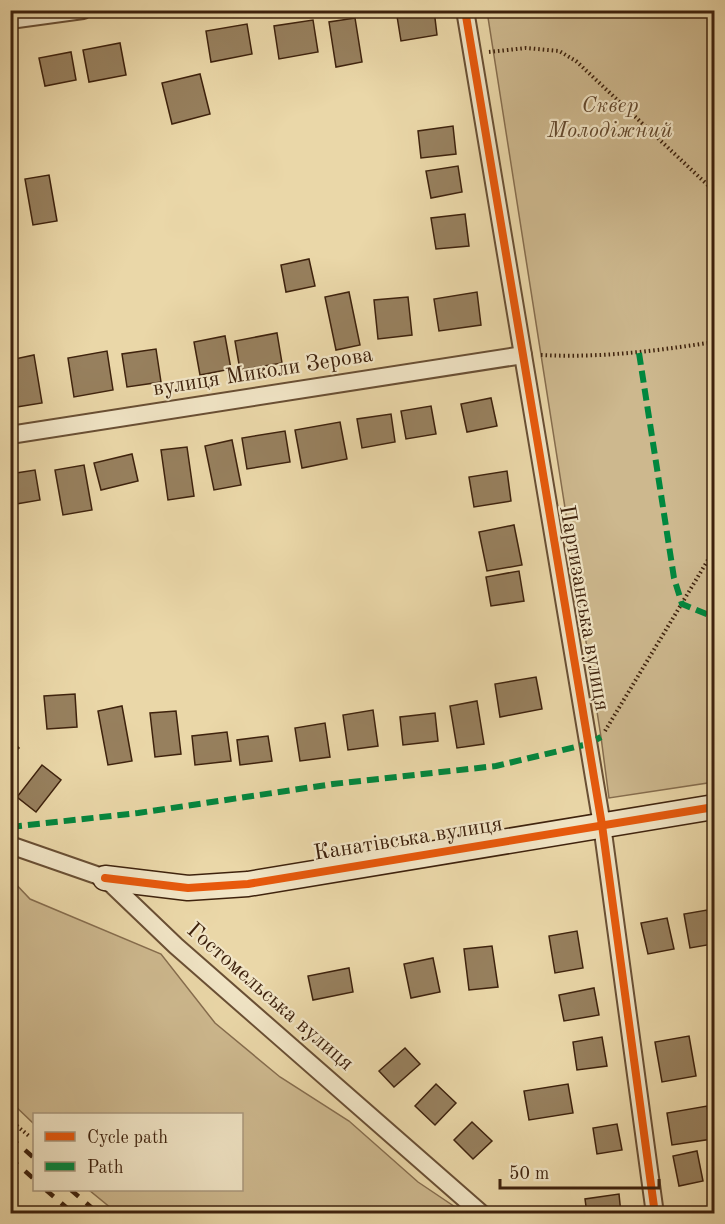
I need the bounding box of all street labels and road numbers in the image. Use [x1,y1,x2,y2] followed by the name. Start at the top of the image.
[151,344,375,400] street label: вулиця Миколи Зерова
[555,503,613,713] street label: Партизанська вулиця
[312,813,504,865] street label: Канатівська вулиця
[182,919,358,1075] street label: Гостомельська вулиця

